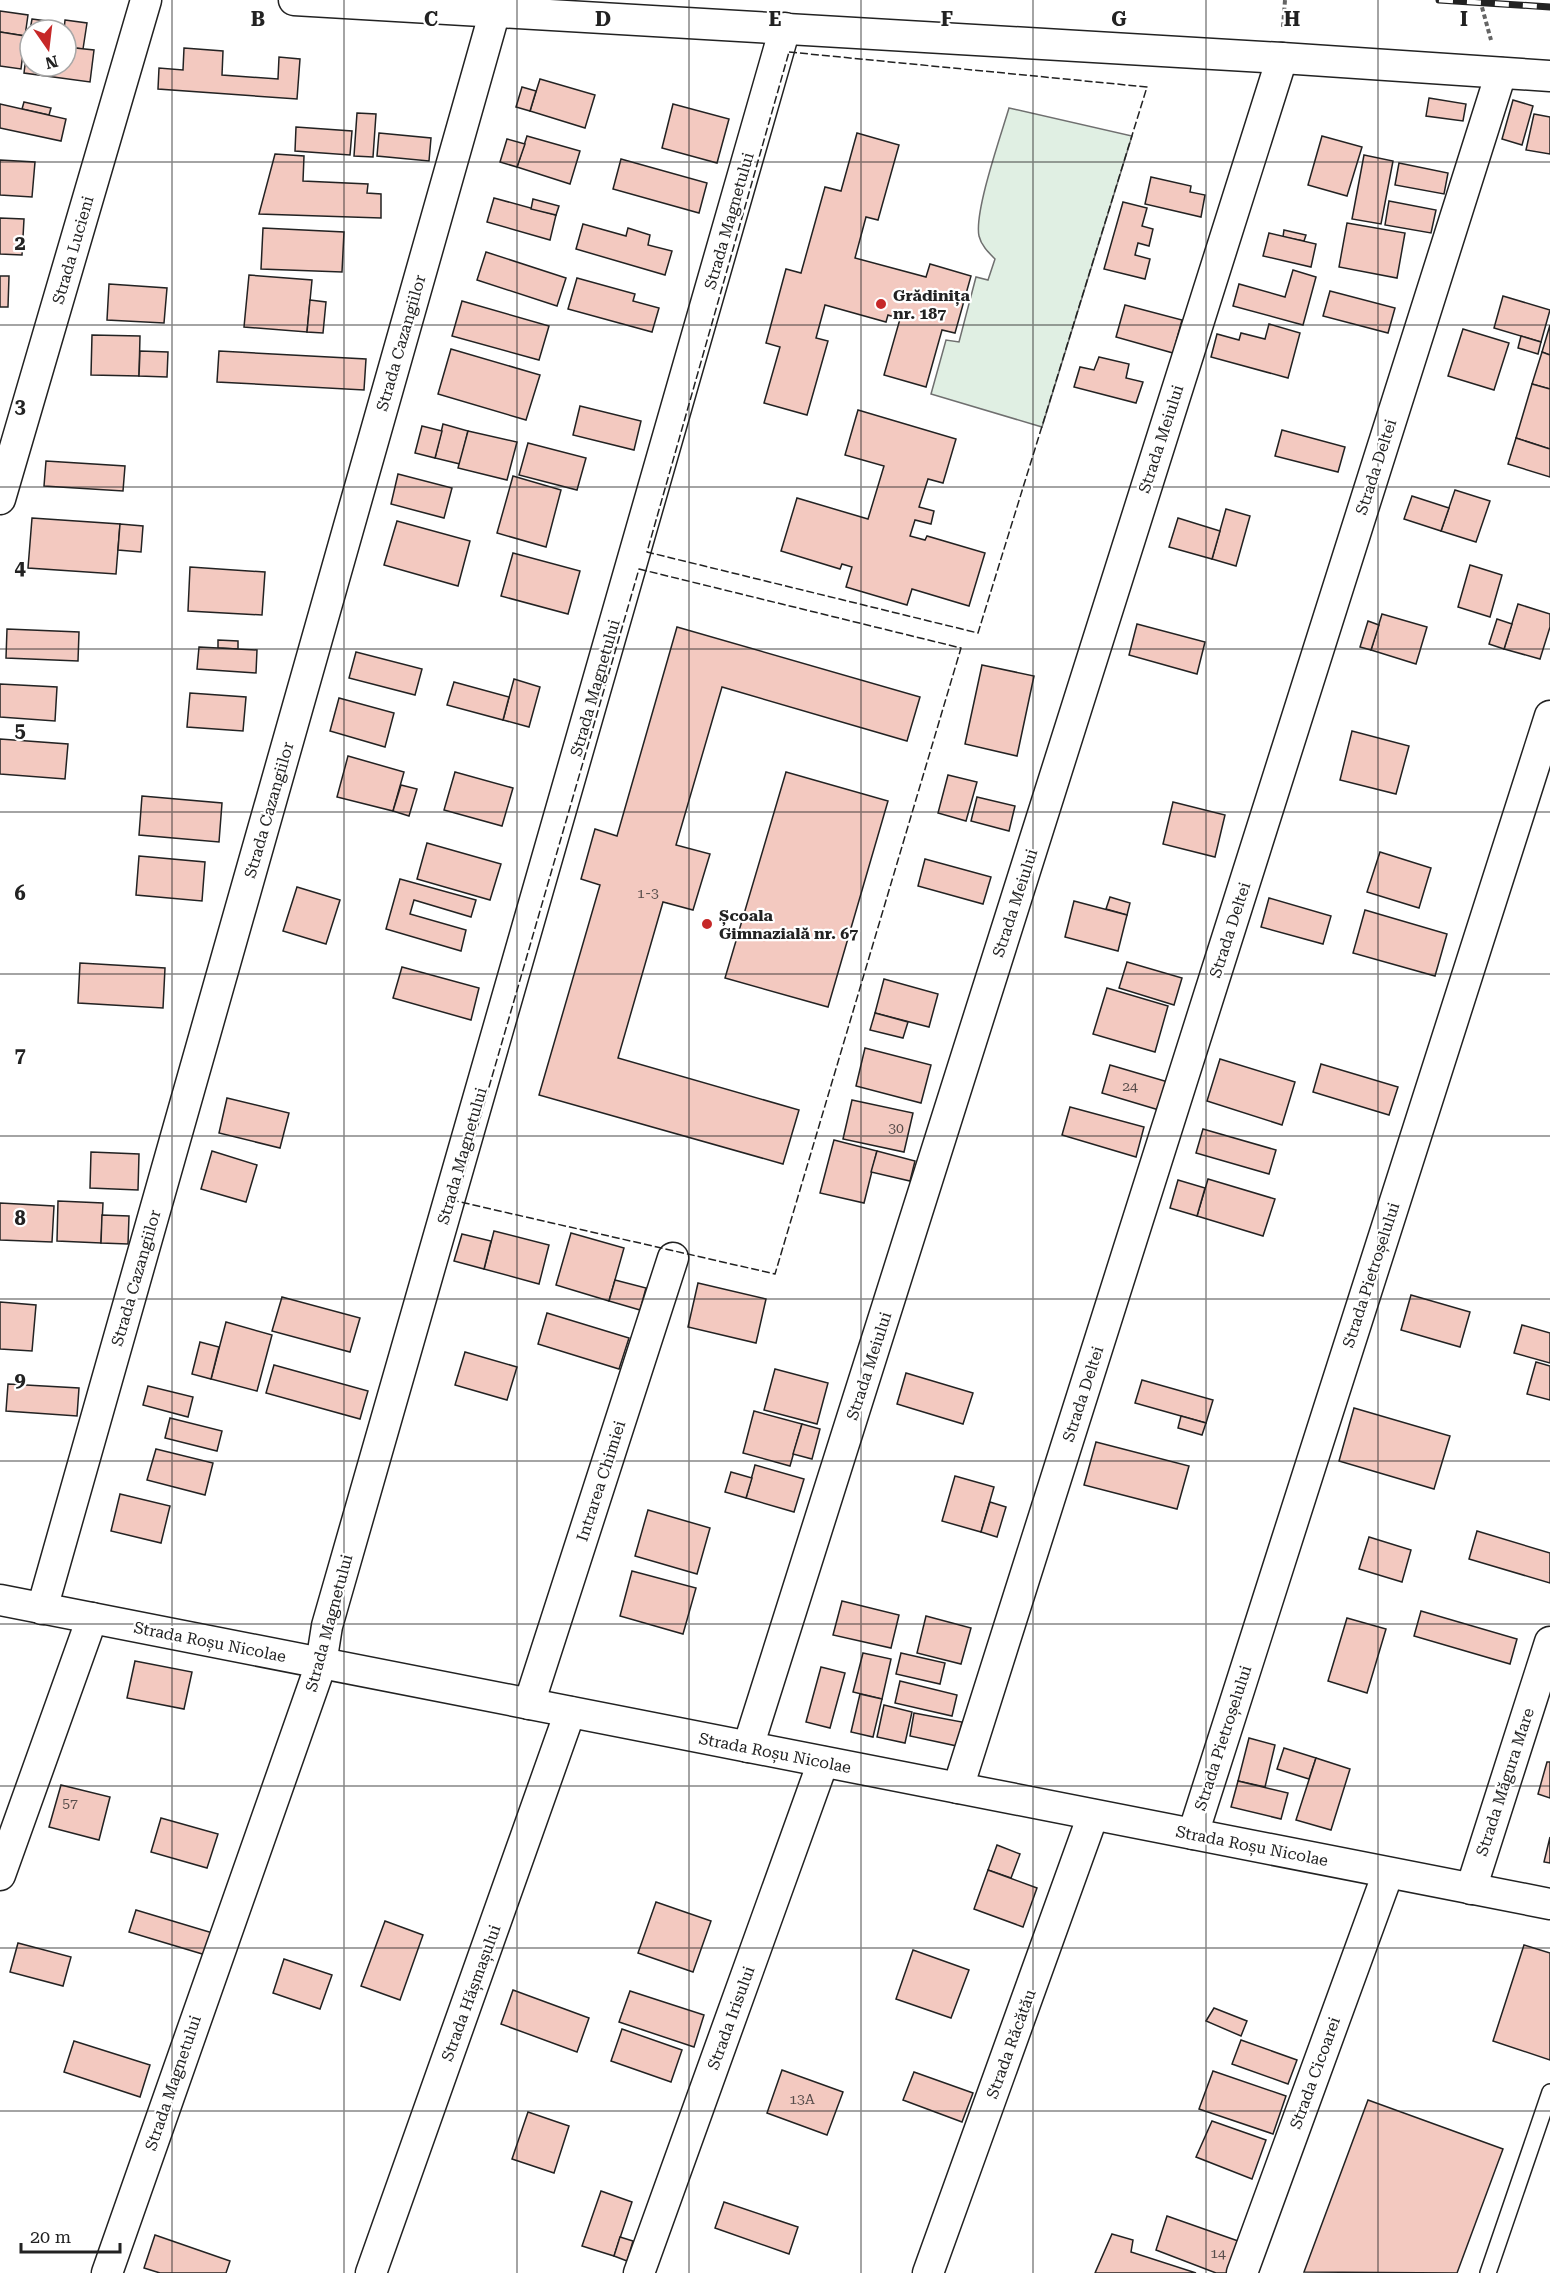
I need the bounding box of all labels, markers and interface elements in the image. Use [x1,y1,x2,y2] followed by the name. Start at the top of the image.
[251,7,265,31] text: B
[424,7,438,31] text: C
[595,7,611,31] text: D
[769,7,782,31] text: E
[941,7,953,31] text: F
[1111,7,1127,31] text: G
[1284,7,1300,31] text: H
[1460,7,1468,31] text: I
[18,18,78,78] north arrow
[43,51,60,73] text: N
[700,150,758,292] street label: Strada Magnetului
[48,194,98,306] street label: Strada Lucieni
[14,231,26,255] text: 2
[372,272,430,413] street label: Strada Cazangiilor
[893,286,970,323] place label: Grădinița nr. 187
[874,297,888,311] marker: Grădinița nr. 187
[1135,382,1187,496] street label: Strada Meiului
[14,394,26,418] text: 3
[1352,417,1400,517] street label: Strada Deltei
[14,556,26,580] text: 4
[566,617,624,759] street label: Strada Magnetului
[14,718,26,742] text: 5
[240,739,298,880] street label: Strada Cazangiilor
[989,846,1041,960] street label: Strada Meiului
[1206,880,1254,980] street label: Strada Deltei
[14,881,26,905] text: 6
[637,885,659,901] house number: 1-3
[719,906,858,943] place label: Școala Gimnazială nr. 67
[700,917,714,931] marker: Școala Gimnazială nr. 67
[14,1043,26,1067] text: 7
[1122,1078,1138,1094] house number: 24
[433,1085,491,1227] street label: Strada Magnetului
[888,1120,904,1136] house number: 30
[1339,1200,1404,1350] street label: Strada Pietroșelului
[14,1206,26,1230] text: 8
[107,1207,165,1348] street label: Strada Cazangiilor
[843,1309,895,1423] street label: Strada Meiului
[1059,1344,1107,1444] street label: Strada Deltei
[14,1368,26,1392] text: 9
[573,1418,629,1544] street label: Intrarea Chimiei
[301,1552,357,1694] street label: Strada Magnetului
[132,1618,288,1667] street label: Strada Roșu Nicolae
[1191,1663,1256,1813] street label: Strada Pietroșelului
[1472,1705,1538,1859] street label: Strada Măgura Mare
[697,1729,853,1778] street label: Strada Roșu Nicolae
[62,1795,78,1811] house number: 57
[1174,1822,1330,1871] street label: Strada Roșu Nicolae
[437,1922,505,2064] street label: Strada Hășmașului
[703,1964,759,2072] street label: Strada Irisului
[982,1987,1040,2101] street label: Strada Răcătău
[141,2013,205,2153] street label: Strada Magnetului
[1286,2014,1344,2132] street label: Strada Cicoarei
[789,2091,815,2107] house number: 13A
[21,2216,120,2254] scale bar
[30,2226,71,2247] text: 20 m
[1210,2245,1226,2261] house number: 14

